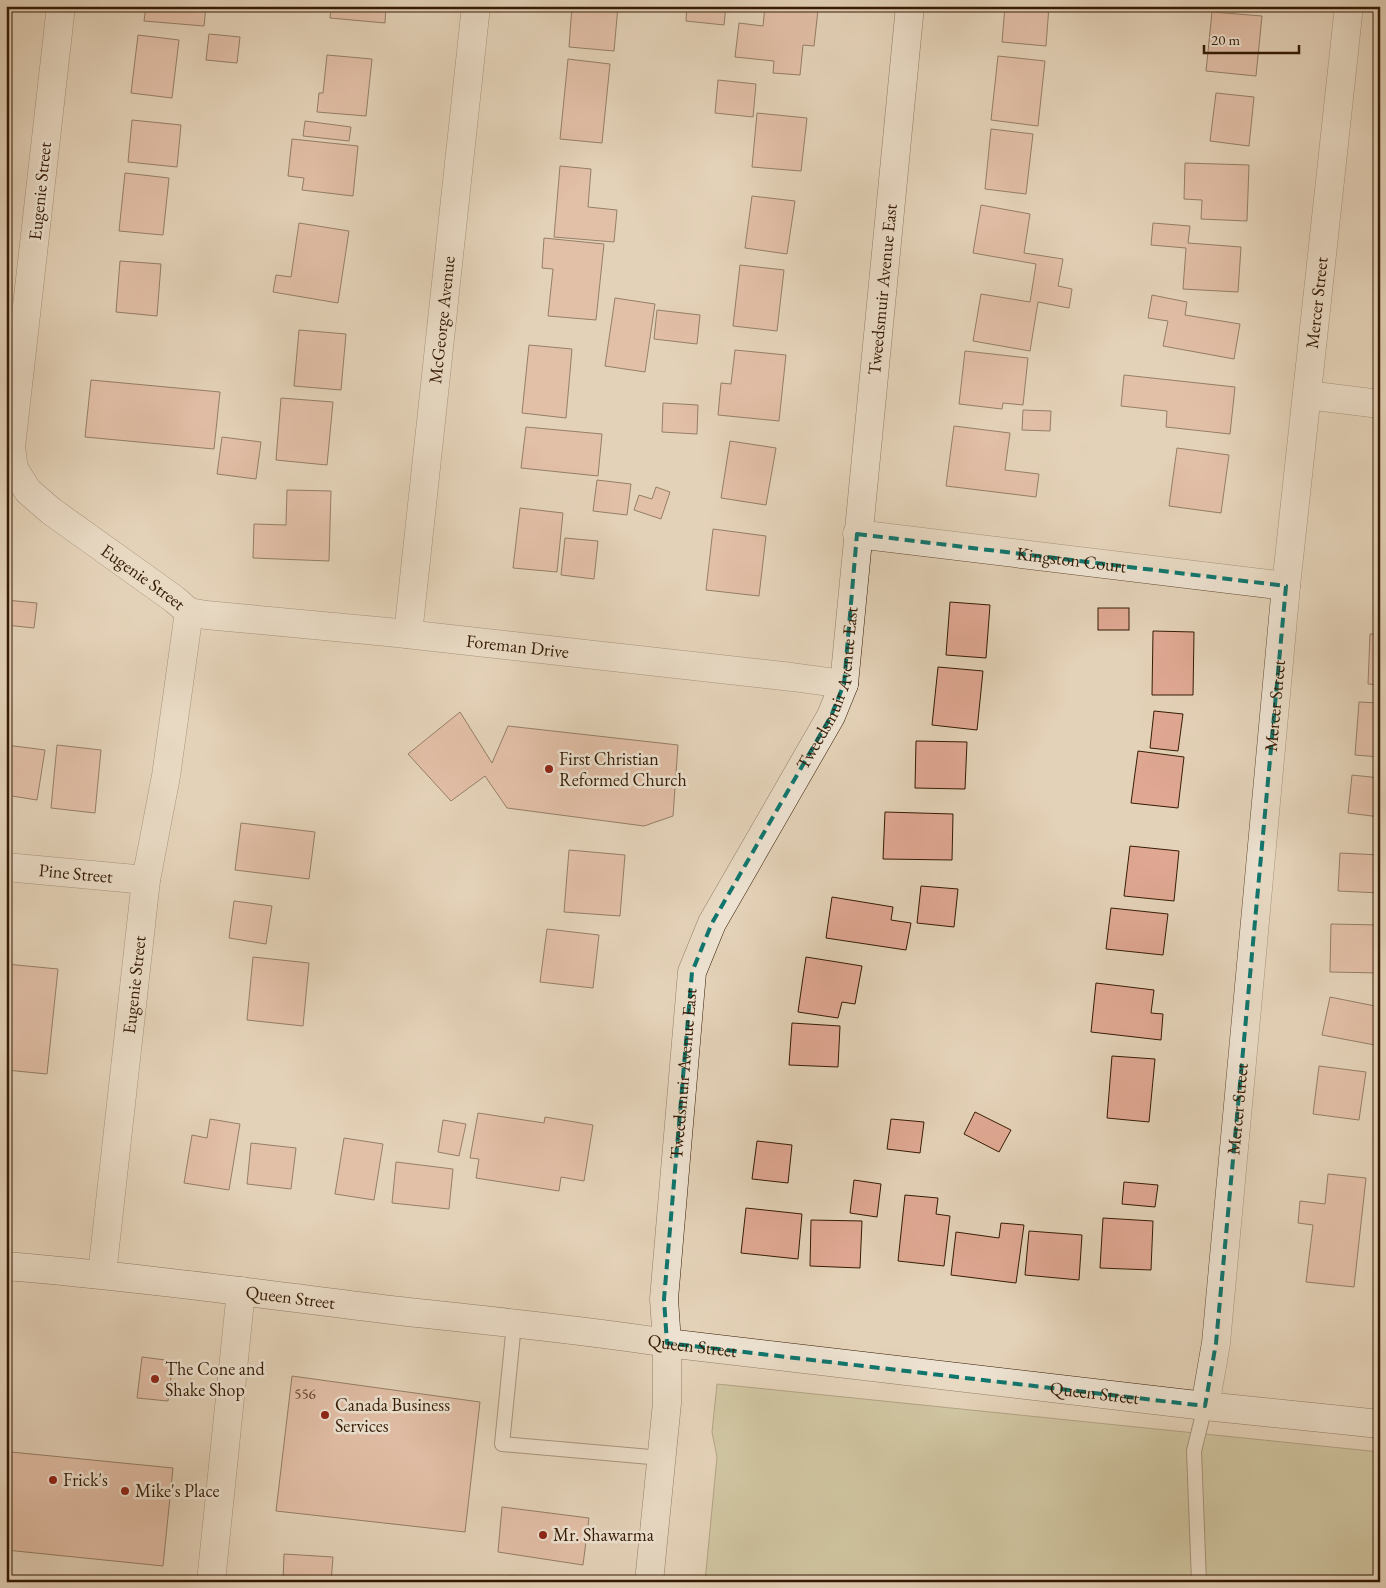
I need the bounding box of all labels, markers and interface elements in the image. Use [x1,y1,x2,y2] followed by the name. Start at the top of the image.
[1204,22,1298,54] scale bar
[1211,30,1240,49] text: 20 m
[23,140,56,241] street label: Eugenie Street
[862,202,902,376] street label: Tweedsmuir Avenue East
[423,255,460,385] street label: McGeorge Avenue
[1300,255,1333,350] street label: Mercer Street
[97,539,191,615] street label: Eugenie Street
[1015,541,1128,578] street label: Kingston Court
[791,605,862,773] street label: Tweedsmuir Avenue East
[465,629,570,663] street label: Foreman Drive
[1259,658,1290,753] street label: Mercer Street
[559,747,687,791] place label: First Christian Reformed Church
[543,763,555,775] marker: First Christian Reformed Church
[38,858,114,888] street label: Pine Street
[117,934,151,1035] street label: Eugenie Street
[664,987,702,1160] street label: Tweedsmuir Avenue East
[1221,1062,1253,1156] street label: Mercer Street
[244,1280,337,1314] street label: Queen Street
[646,1328,739,1362] street label: Queen Street
[165,1357,265,1401] place label: The Cone and Shake Shop
[149,1373,161,1385] marker: The Cone and Shake Shop
[1049,1376,1141,1409] street label: Queen Street
[294,1384,316,1403] house number: 556
[335,1393,450,1437] place label: Canada Business Services
[319,1409,331,1421] marker: Canada Business Services
[63,1468,108,1491] place label: Frick's
[47,1474,59,1486] marker: Frick's
[135,1479,220,1502] place label: Mike's Place
[119,1485,131,1497] marker: Mike's Place
[553,1523,655,1546] place label: Mr. Shawarma
[537,1529,549,1541] marker: Mr. Shawarma

